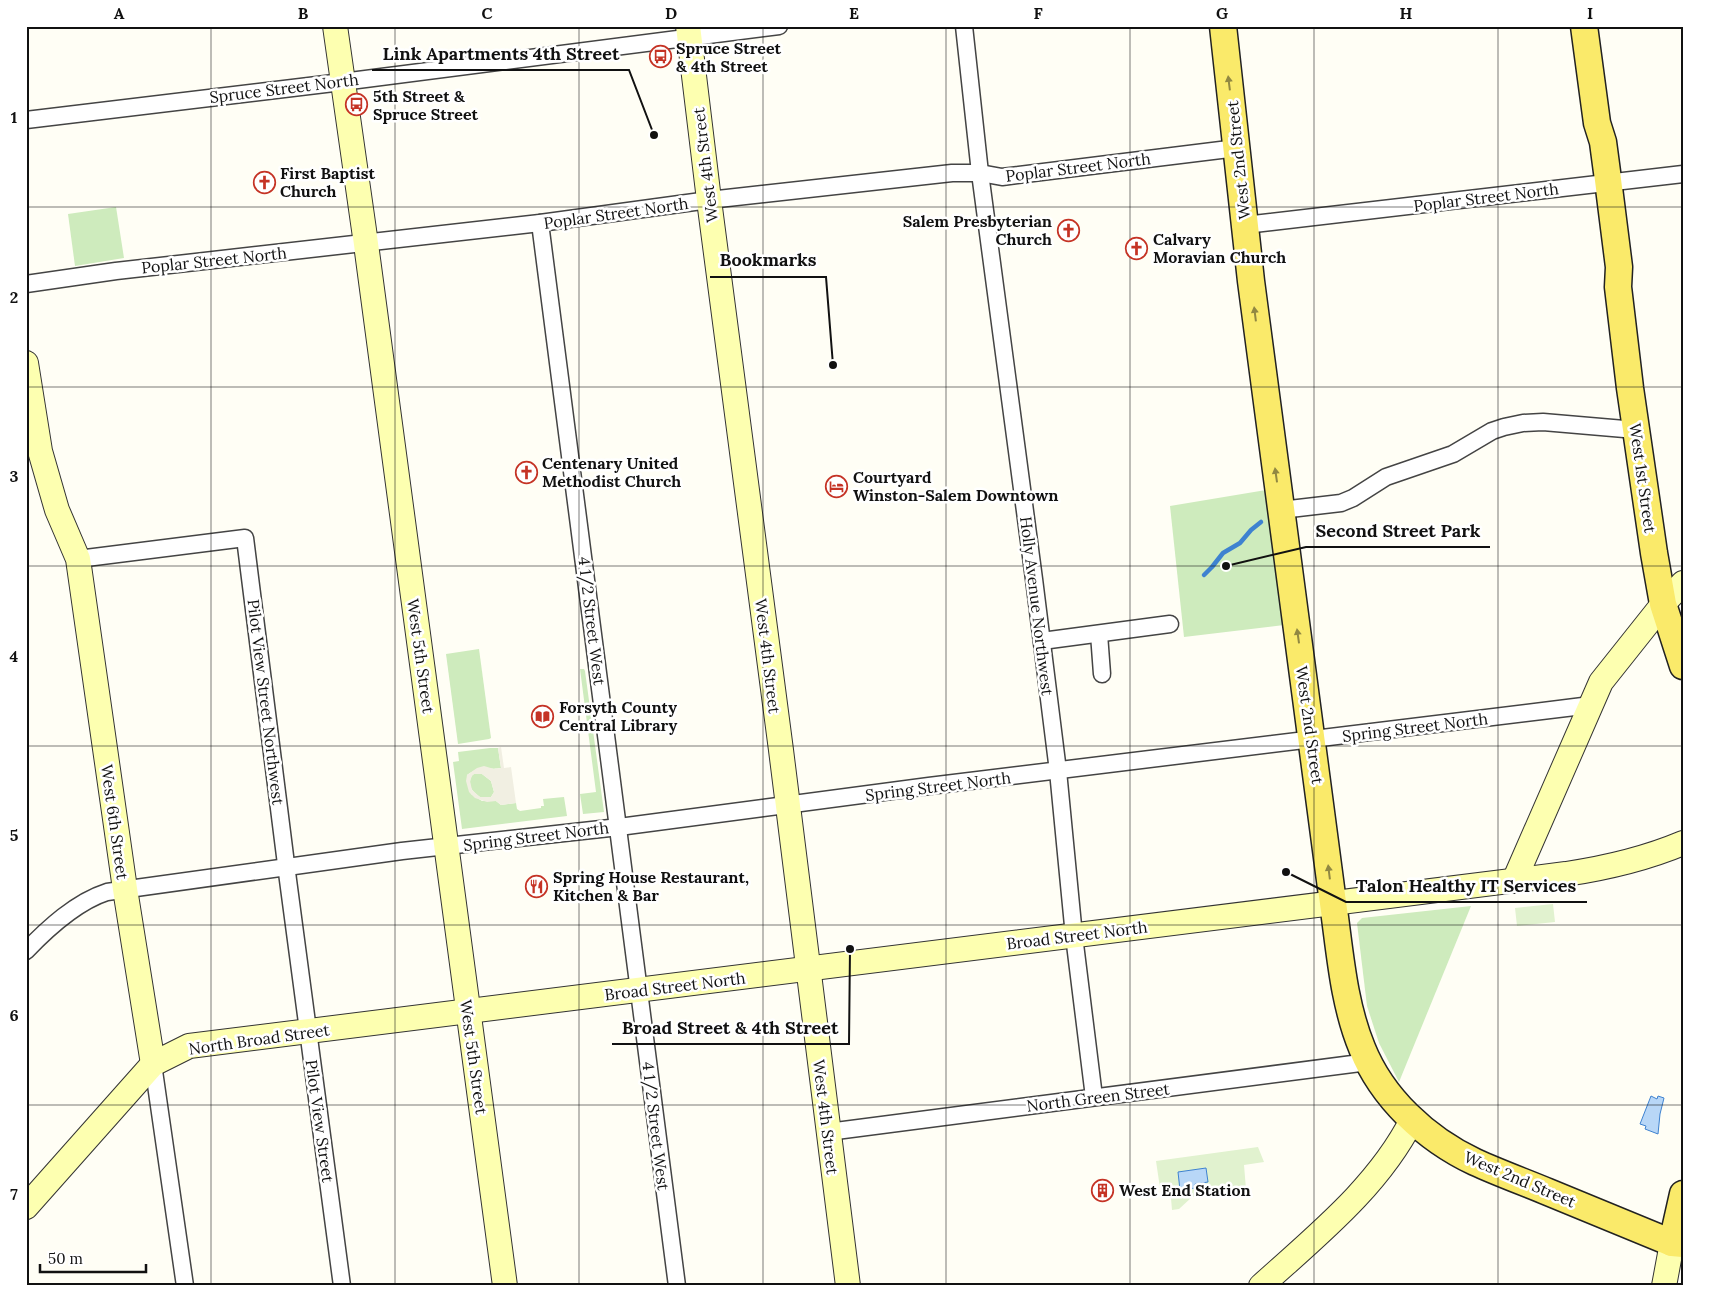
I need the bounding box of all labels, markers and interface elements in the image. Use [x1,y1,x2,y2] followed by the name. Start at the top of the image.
[114,3,125,23] text: A
[298,3,309,23] text: B
[481,3,493,23] text: C
[665,3,677,23] text: D
[849,3,859,23] text: E
[1033,3,1043,23] text: F
[1216,3,1228,23] text: G
[1400,3,1413,23] text: H
[1587,3,1593,23] text: I
[372,37,629,70] callout: Link Apartments 4th Street
[676,38,782,76] place label: Spruce Street & 4th Street
[383,42,620,65] text: Link Apartments 4th Street
[648,45,672,69] bus stop icon: Spruce Street & 4th Street
[208,69,360,107] street label: Spruce Street North
[1225,74,1233,90] one-way arrow
[373,86,479,124] place label: 5th Street & Spruce Street
[345,93,369,117] bus stop icon: 5th Street & Spruce Street
[1222,99,1254,220] street label: West 2nd Street
[688,106,722,224] street label: West 4th Street
[11,107,17,127] text: 1
[1004,148,1152,186] street label: Poplar Street North
[280,163,376,201] place label: First Baptist Church
[252,170,276,194] church icon: First Baptist Church
[1412,178,1560,216] street label: Poplar Street North
[542,193,690,233] street label: Poplar Street North
[903,211,1052,249] place label: Salem Presbyterian Church
[1056,218,1080,242] church icon: Salem Presbyterian Church
[1153,229,1286,267] place label: Calvary Moravian Church
[1125,236,1149,260] church icon: Calvary Moravian Church
[140,242,288,278] street label: Poplar Street North
[710,244,826,277] callout: Bookmarks
[720,248,817,271] text: Bookmarks
[10,287,18,307] text: 2
[1251,305,1259,321] one-way arrow
[1625,422,1661,535] street label: West 1st Street
[542,453,681,491] place label: Centenary United Methodist Church
[514,460,538,484] church icon: Centenary United Methodist Church
[10,466,19,486] text: 3
[1272,466,1280,482] one-way arrow
[853,467,1059,505] place label: Courtyard Winston-Salem Downtown
[825,474,849,498] hotel icon: Courtyard Winston-Salem Downtown
[1306,514,1490,547] callout: Second Street Park
[1016,515,1058,697] street label: Holly Avenue Northwest
[1316,519,1481,542] text: Second Street Park
[573,556,610,687] street label: 4 1/2 Street West
[403,597,439,716] street label: West 5th Street
[751,597,785,715] street label: West 4th Street
[243,598,289,807] street label: Pilot View Street Northwest
[1294,627,1302,643] one-way arrow
[10,646,19,666] text: 4
[1292,665,1328,786] street label: West 2nd Street
[559,697,677,735] place label: Forsyth County Central Library
[531,704,555,728] library icon: Forsyth County Central Library
[1341,708,1489,746] street label: Spring Street North
[97,763,133,882] street label: West 6th Street
[864,767,1012,805] street label: Spring Street North
[462,817,610,855] street label: Spring Street North
[10,825,19,845] text: 5
[1325,863,1333,879] one-way arrow
[553,867,749,905] place label: Spring House Restaurant, Kitchen & Bar
[1346,869,1587,902] callout: Talon Healthy IT Services
[525,874,549,898] restaurant icon: Spring House Restaurant, Kitchen & Bar
[1356,874,1576,897] text: Talon Healthy IT Services
[1005,916,1149,954] street label: Broad Street North
[603,967,747,1005] street label: Broad Street North
[456,998,492,1117] street label: West 5th Street
[9,1005,19,1025] text: 6
[612,1011,849,1044] callout: Broad Street & 4th Street
[622,1016,839,1039] text: Broad Street & 4th Street
[187,1019,331,1059] street label: North Broad Street
[301,1058,339,1185] street label: Pilot View Street
[809,1058,843,1176] street label: West 4th Street
[637,1061,674,1192] street label: 4 1/2 Street West
[1025,1078,1171,1116] street label: North Green Street
[1461,1147,1580,1212] street label: West 2nd Street
[1091,1178,1115,1202] building icon: West End Station
[1119,1180,1251,1200] place label: West End Station
[10,1184,18,1204] text: 7
[40,1242,146,1274] scale bar
[48,1249,83,1268] text: 50 m

